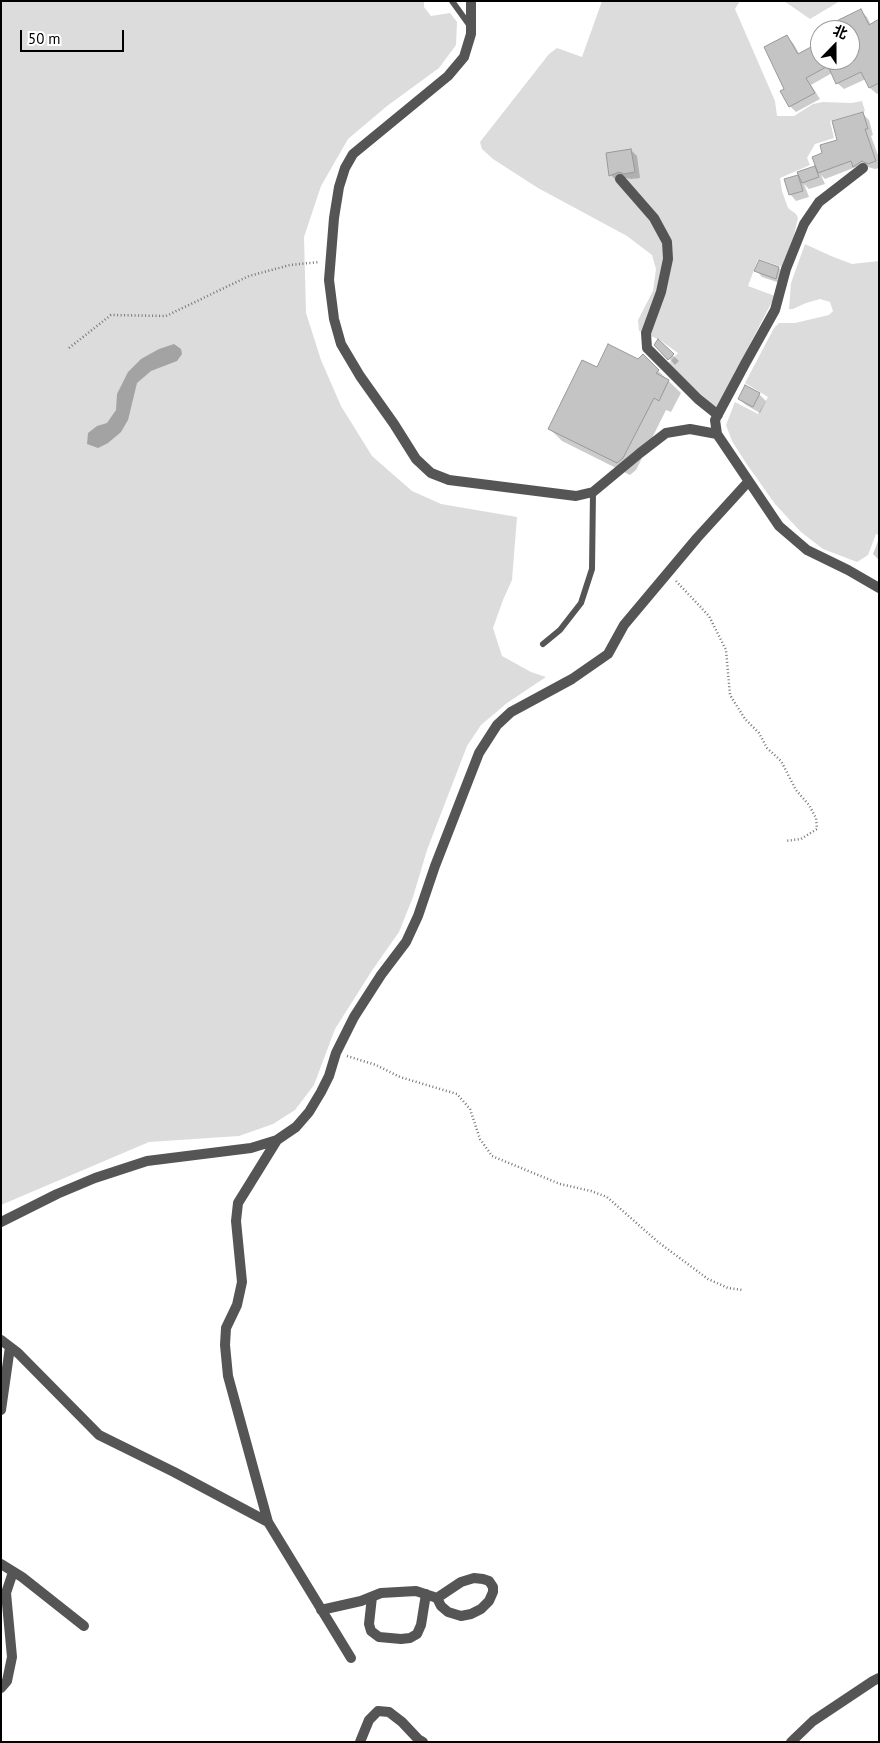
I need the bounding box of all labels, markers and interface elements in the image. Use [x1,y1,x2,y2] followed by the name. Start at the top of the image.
[22,20,126,52] scale bar
[810,20,860,70] north arrow
[830,21,850,43] text: 北
[28,29,61,48] text: 50 m

